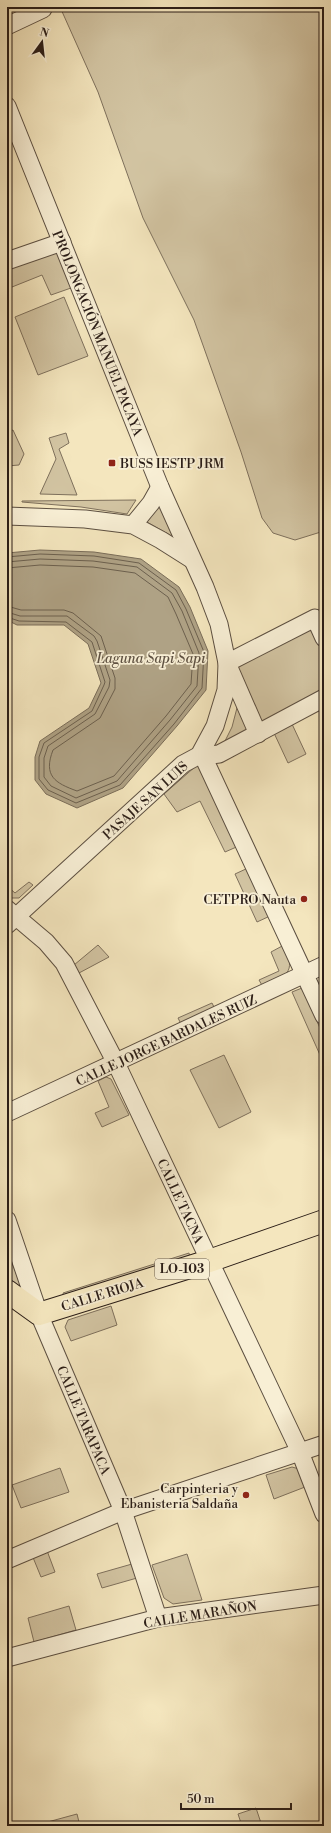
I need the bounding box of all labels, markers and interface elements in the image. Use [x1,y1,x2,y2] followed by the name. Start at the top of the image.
[22,22,62,62] north arrow
[38,25,51,41] text: N
[48,228,147,440] street label: PROLONGACIÓN MANUEL PACAYA
[119,456,225,472] place label: BUSS IESTP JRM
[107,458,117,468] marker: BUSS IESTP JRM
[95,650,206,668] water label: Laguna Sapi Sapi
[100,758,192,843] street label: PASAJE SAN LUIS
[204,892,296,908] place label: CETPRO Nauta
[299,894,309,904] marker: CETPRO Nauta
[73,992,259,1090] street label: CALLE JORGE BARDALES RUIZ
[153,1157,207,1247] street label: CALLE TACNA
[155,1259,209,1279] road number: LO-103
[59,1275,146,1315] street label: CALLE RIOJA
[53,1364,114,1478] street label: CALLE TARAPACA
[121,1481,239,1512] place label: Carpinteria y Ebanisteria Saldaña
[241,1490,251,1500] marker: Carpinteria y Ebanisteria Saldaña
[142,1597,258,1632] street label: CALLE MARAÑON
[181,1785,291,1811] scale bar
[187,1792,215,1807] text: 50 m

